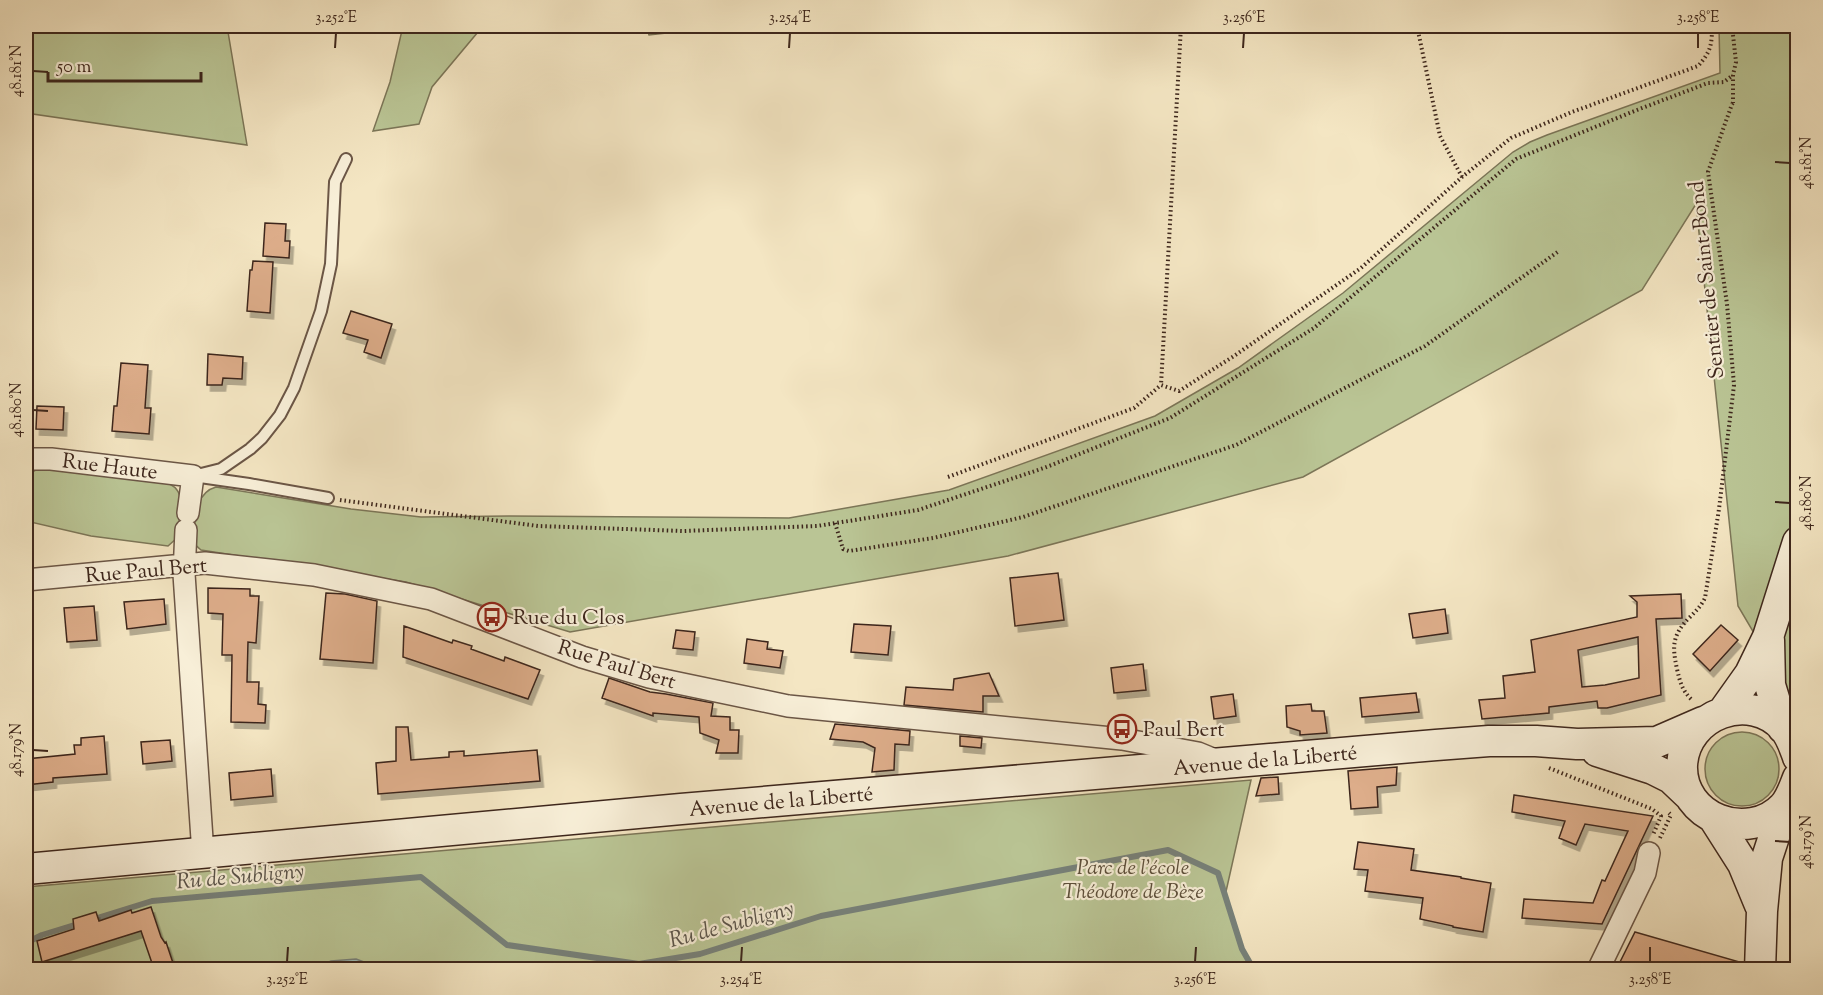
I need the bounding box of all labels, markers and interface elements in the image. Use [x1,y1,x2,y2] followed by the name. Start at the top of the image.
[315,8,357,29] text: 3.252°E
[769,8,811,29] text: 3.254°E
[1223,8,1265,29] text: 3.256°E
[1677,8,1719,29] text: 3.258°E
[7,45,28,97] text: 48.181°N
[48,45,201,83] scale bar
[56,55,92,81] text: 50 m
[1797,137,1818,189] text: 48.181°N
[1683,179,1733,380] street label: Sentier de Saint-Bond
[7,383,28,437] text: 48.180°N
[60,447,159,489] street label: Rue Haute
[1797,476,1818,530] text: 48.180°N
[84,552,208,592] street label: Rue Paul Bert
[476,601,508,633] bus stop icon: Rue du Clos
[513,604,624,634] place label: Rue du Clos
[554,634,679,698] street label: Rue Paul Bert
[1106,713,1138,745] bus stop icon: Paul Bert
[1143,716,1224,746] place label: Paul Bert
[7,723,28,777] text: 48.179°N
[1172,739,1359,785] street label: Avenue de la Liberté
[688,780,875,826] street label: Avenue de la Liberté
[1797,815,1818,869] text: 48.179°N
[1062,854,1204,908] park label: Parc de l'école Théodore de Bèze
[175,856,305,899] water label: Ru de Subligny
[666,894,798,958] water label: Ru de Subligny
[266,970,308,991] text: 3.252°E
[720,970,762,991] text: 3.254°E
[1174,970,1216,991] text: 3.256°E
[1629,970,1671,991] text: 3.258°E

